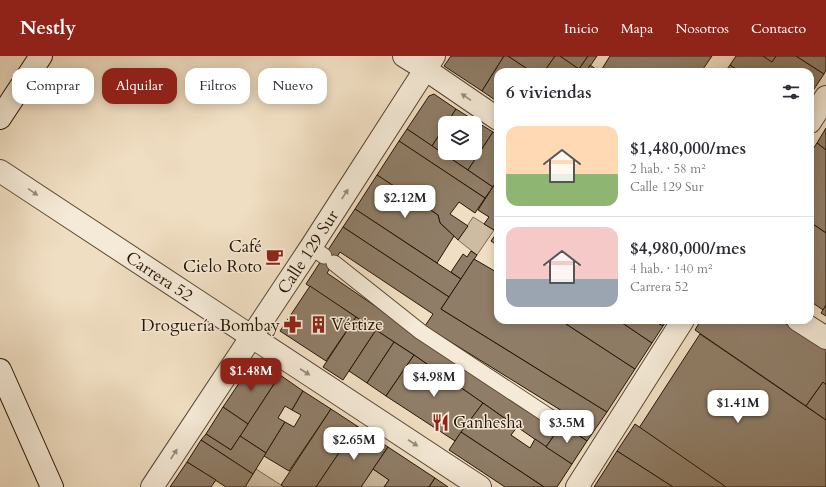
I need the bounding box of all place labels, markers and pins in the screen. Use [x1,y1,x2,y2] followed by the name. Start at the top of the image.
[372,185,438,219] pin: $2.12M
[183,235,262,278] place label: Café Cielo Roto
[265,246,285,266] cafe icon: Café Cielo Roto
[331,313,383,336] place label: Vértize
[141,314,280,337] place label: Droguería Bombay
[308,314,328,334] building icon: Vértize
[283,315,303,335] pharmacy icon: Droguería Bombay
[218,358,284,392] pin: $1.48M
[401,364,467,398] pin: $4.98M
[705,390,771,424] pin: $1.41M
[539,410,595,444] pin: $3.5M
[453,411,524,434] place label: Ganhesha
[430,412,450,432] restaurant icon: Ganhesha
[321,427,387,461] pin: $2.65M

